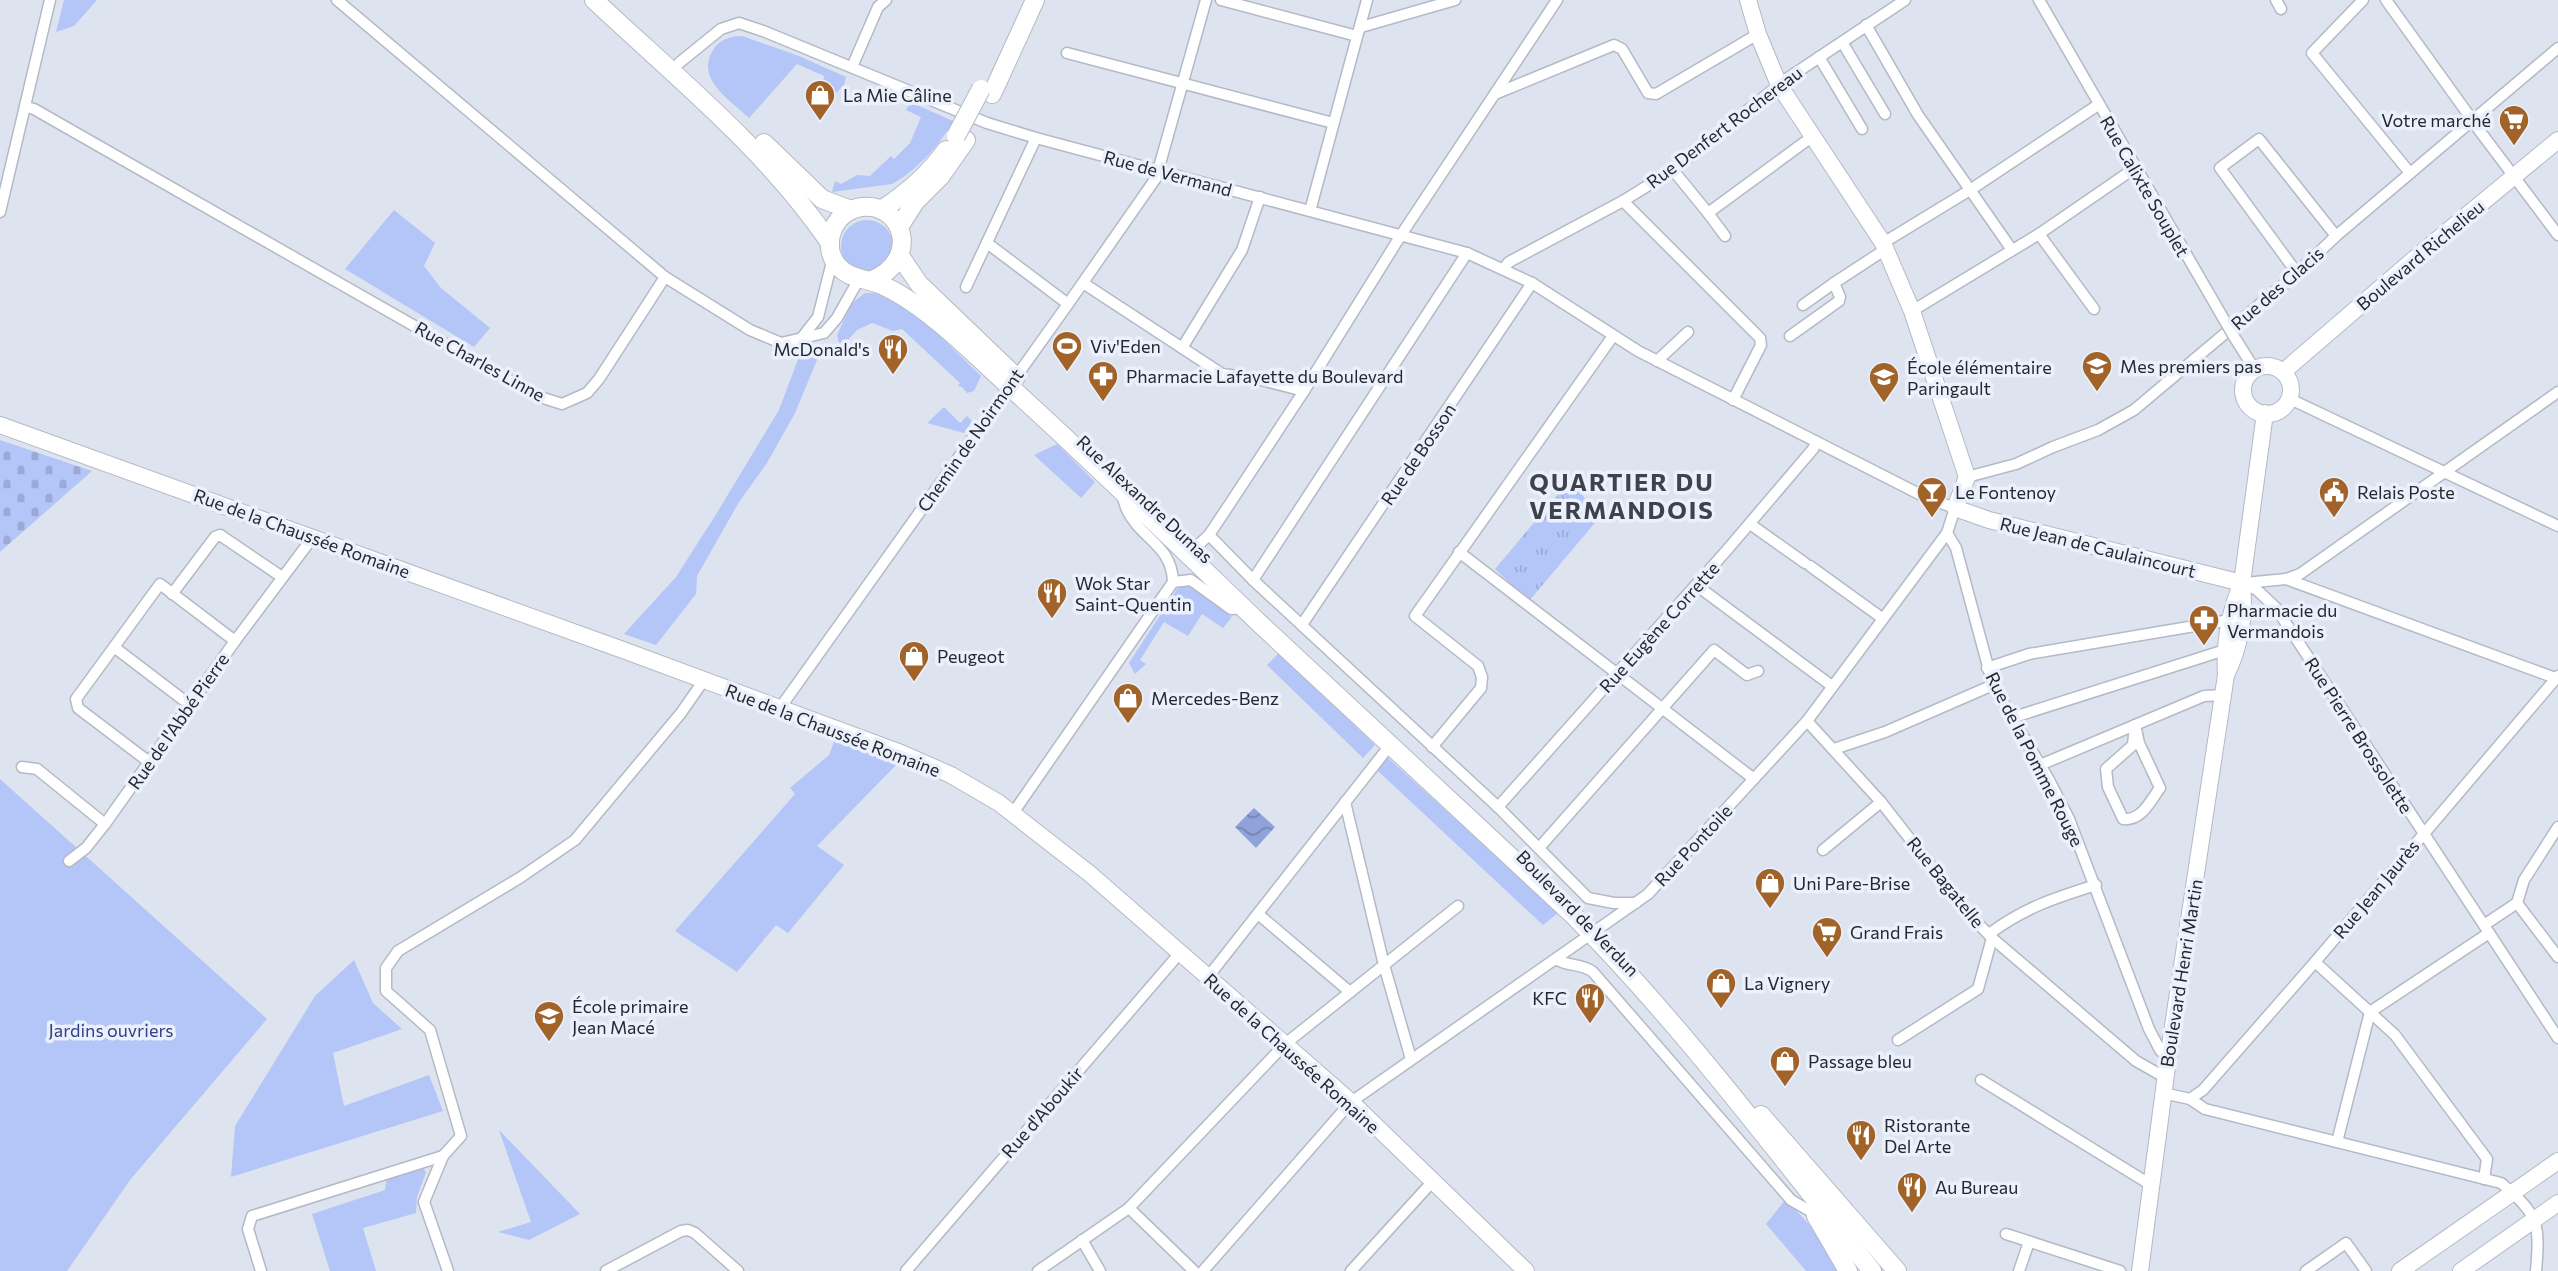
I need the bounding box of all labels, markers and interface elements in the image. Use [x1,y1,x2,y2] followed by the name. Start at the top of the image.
[1642,61,1806,193] street label: Rue Denfert Rochereau
[803,78,837,122] shop icon: La Mie Câline
[843,84,952,106] place label: La Mie Câline
[2497,103,2531,147] supermarket icon: Votre marché
[2381,109,2491,131] place label: Votre marché
[2096,112,2194,260] street label: Rue Calixte Souplet
[1101,145,1235,201] street label: Rue de Vermand
[2352,195,2488,315] street label: Boulevard Richelieu
[2226,242,2328,334] street label: Rue des Glacis
[411,316,549,406] street label: Rue Charles Linne
[1050,329,1084,373] sports icon: Viv'Eden
[876,332,910,376] restaurant icon: McDonald's
[1090,335,1161,357] place label: Viv'Eden
[773,338,870,360] place label: McDonald's
[2080,349,2114,393] school or university icon: Mes premiers pas
[2120,355,2262,377] place label: Mes premiers pas
[1907,356,2052,399] place label: École élémentaire Paringault
[1086,359,1120,403] pharmacy icon: Pharmacie Lafayette du Boulevard
[1867,360,1901,404] school or university icon: École élémentaire Paringault
[912,364,1028,516] street label: Chemin de Noirmont
[1126,365,1404,387] place label: Pharmacie Lafayette du Boulevard
[1376,399,1460,509] street label: Rue de Bosson
[1073,430,1217,568] street label: Rue Alexandre Dumas
[1529,467,1715,524] district label: QUARTIER DU VERMANDOIS
[1915,475,1949,519] bar icon: Le Fontenoy
[2317,475,2351,519] public building icon: Relais Poste
[1955,481,2056,503] place label: Le Fontenoy
[2357,481,2455,503] place label: Relais Poste
[191,484,413,582] street label: Rue de la Chaussée Romaine
[1998,512,2198,582] street label: Rue Jean de Caulaincourt
[1594,557,1724,697] street label: Rue Eugène Corrette
[1075,572,1192,615] place label: Wok Star Saint-Quentin
[1035,576,1069,620] restaurant icon: Wok Star Saint-Quentin
[2227,599,2337,642] place label: Pharmacie du Vermandois
[2187,603,2221,647] pharmacy icon: Pharmacie du Vermandois
[897,639,931,683] shop icon: Peugeot
[937,645,1005,667] place label: Peugeot
[123,649,233,793] street label: Rue de l'Abbé Pierre
[2300,653,2418,817] street label: Rue Pierre Brossolette
[1981,668,2089,850] street label: Rue de la Pomme Rouge
[722,679,944,781] street label: Rue de la Chaussée Romaine
[1111,681,1145,725] shop icon: Mercedes-Benz
[1151,687,1279,709] place label: Mercedes-Benz
[1650,800,1736,890] street label: Rue Pontoile
[1903,832,1989,932] street label: Rue Bagatelle
[2328,835,2424,943] street label: Rue Jean Jaurès
[1512,845,1644,981] street label: Boulevard de Verdun
[1753,866,1787,910] shop icon: Uni Pare-Brise
[1793,872,1910,894] place label: Uni Pare-Brise
[2155,877,2207,1069] street label: Boulevard Henri Martin
[1810,915,1844,959] supermarket icon: Grand Frais
[1850,921,1943,943] place label: Grand Frais
[1704,966,1738,1010] shop icon: La Vignery
[1200,968,1384,1138] street label: Rue de la Chaussée Romaine
[1744,972,1830,994] place label: La Vignery
[1573,981,1607,1025] restaurant icon: KFC
[1532,987,1567,1009] place label: KFC
[572,995,688,1038] place label: École primaire Jean Macé
[532,999,566,1043] school or university icon: École primaire Jean Macé
[49,1019,173,1041] park label: Jardins ouvriers
[1768,1044,1802,1088] shop icon: Passage bleu
[1808,1050,1912,1072] place label: Passage bleu
[996,1062,1088,1162] street label: Rue d'Aboukir
[1884,1114,1970,1157] place label: Ristorante Del Arte
[1844,1118,1878,1162] restaurant icon: Ristorante Del Arte
[1895,1170,1929,1214] restaurant icon: Au Bureau
[1935,1176,2018,1198] place label: Au Bureau

